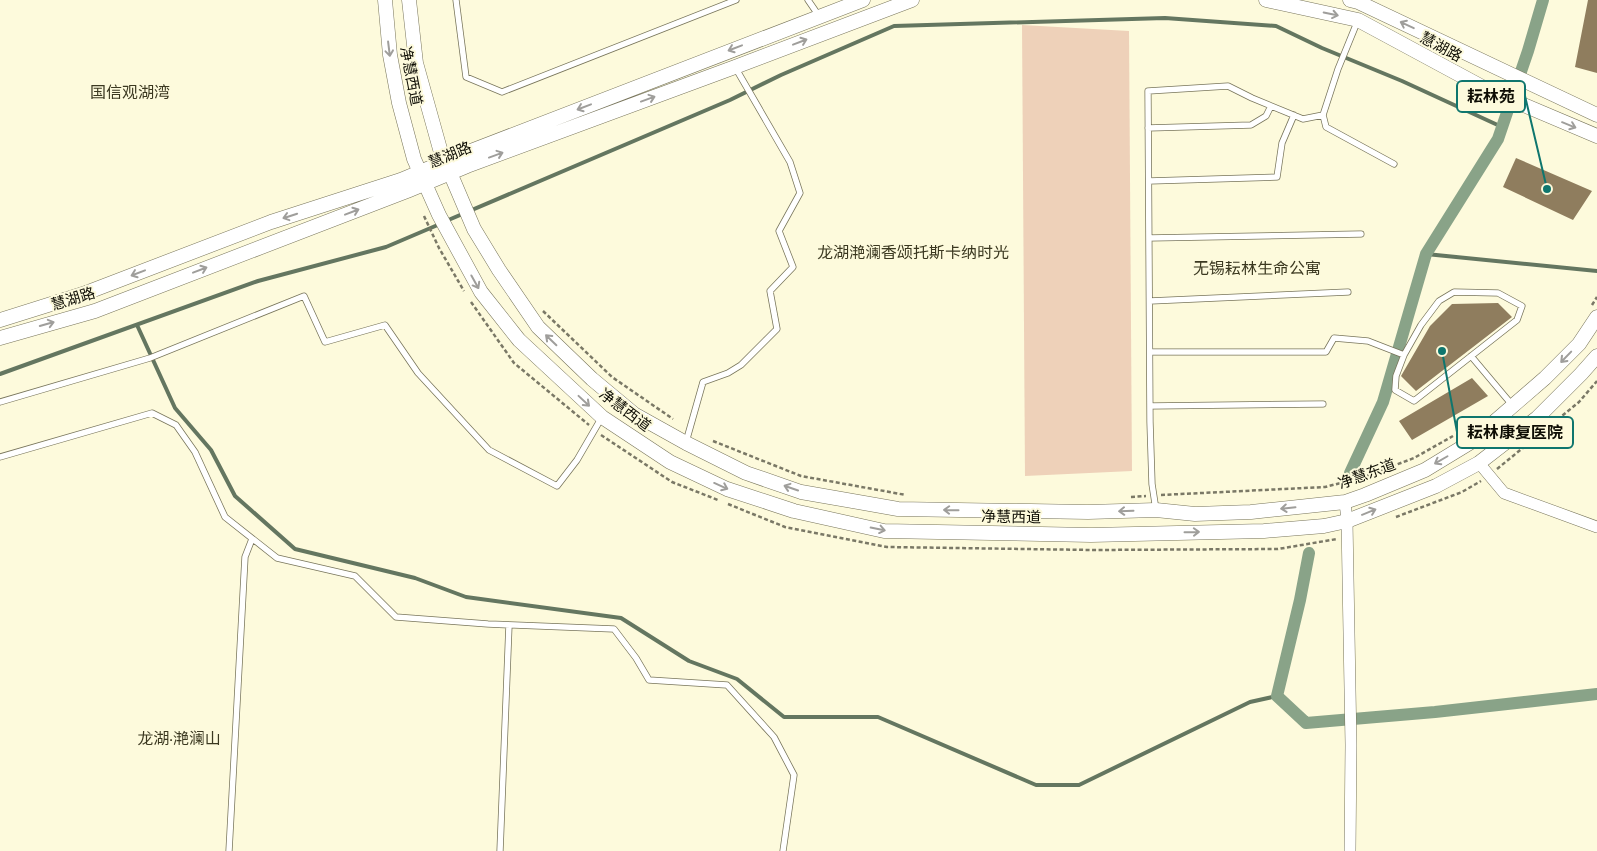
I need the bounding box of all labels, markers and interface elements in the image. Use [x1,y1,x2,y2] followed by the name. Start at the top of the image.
[1322,10,1338,19] one-way arrow
[1400,20,1415,30] one-way arrow
[1416,28,1466,66] street label: 慧湖路
[793,37,808,46] one-way arrow
[384,40,394,56] one-way arrow
[728,44,743,53] one-way arrow
[395,45,427,107] street label: 净慧西道
[1457,81,1525,112] callout: 耘林苑
[90,82,170,104] district label: 国信观湖湾
[1467,86,1515,108] text: 耘林苑
[640,94,655,103] one-way arrow
[576,103,592,112] one-way arrow
[1561,121,1577,130] one-way arrow
[425,137,475,173] street label: 慧湖路
[487,150,503,159] one-way arrow
[344,207,359,216] one-way arrow
[282,211,298,221] one-way arrow
[817,242,1009,264] district label: 龙湖滟澜香颂托斯卡纳时光
[1193,258,1321,280] district label: 无锡耘林生命公寓
[192,265,207,274] one-way arrow
[131,269,146,278] one-way arrow
[470,274,480,289] one-way arrow
[49,283,97,315] street label: 慧湖路
[38,319,54,329] one-way arrow
[545,334,558,346] one-way arrow
[1560,351,1572,363] one-way arrow
[595,384,655,436] street label: 净慧西道
[578,395,591,407] one-way arrow
[1457,417,1573,448] callout: 耘林康复医院
[1467,422,1563,444] text: 耘林康复医院
[1335,454,1399,494] street label: 净慧东道
[1435,455,1449,465] one-way arrow
[713,482,728,492] one-way arrow
[784,483,799,492] one-way arrow
[1280,503,1296,513] one-way arrow
[944,505,960,515] one-way arrow
[981,506,1041,528] street label: 净慧西道
[1118,506,1134,516] one-way arrow
[1361,507,1377,516] one-way arrow
[869,525,885,534] one-way arrow
[1184,528,1200,537] one-way arrow
[137,728,221,750] district label: 龙湖·滟澜山

